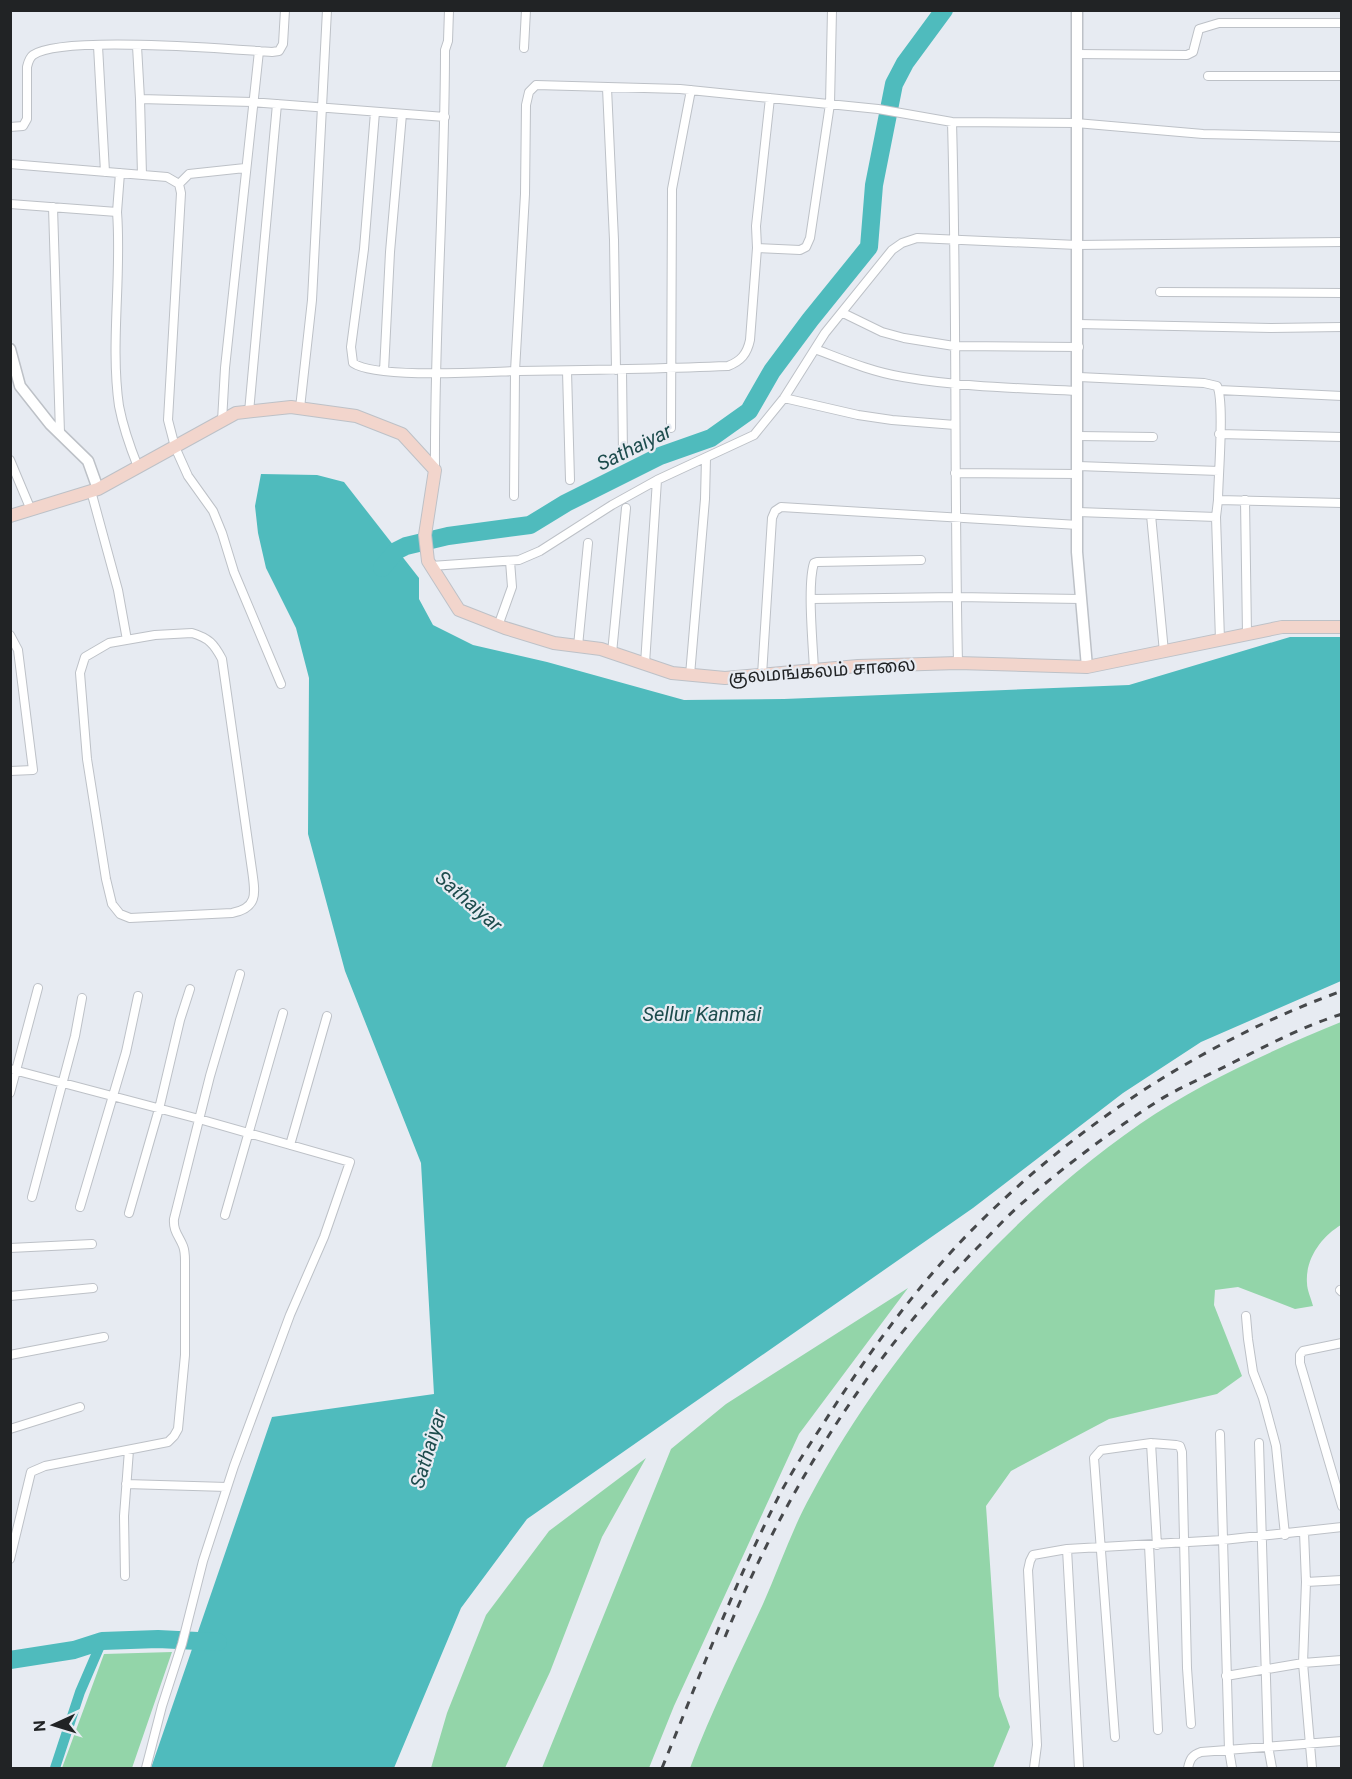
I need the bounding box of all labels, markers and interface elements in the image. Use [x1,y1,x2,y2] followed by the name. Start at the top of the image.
[593,418,677,475] water label: Sathaiyar
[728,653,916,690] street label: குலமங்கலம் சாலை
[431,866,508,937] water label: Sathaiyar
[642,1002,762,1026] water label: Sellur Kanmai
[405,1406,452,1491] water label: Sathaiyar
[24,1695,84,1755] north arrow
[30,1720,49,1732] text: N

